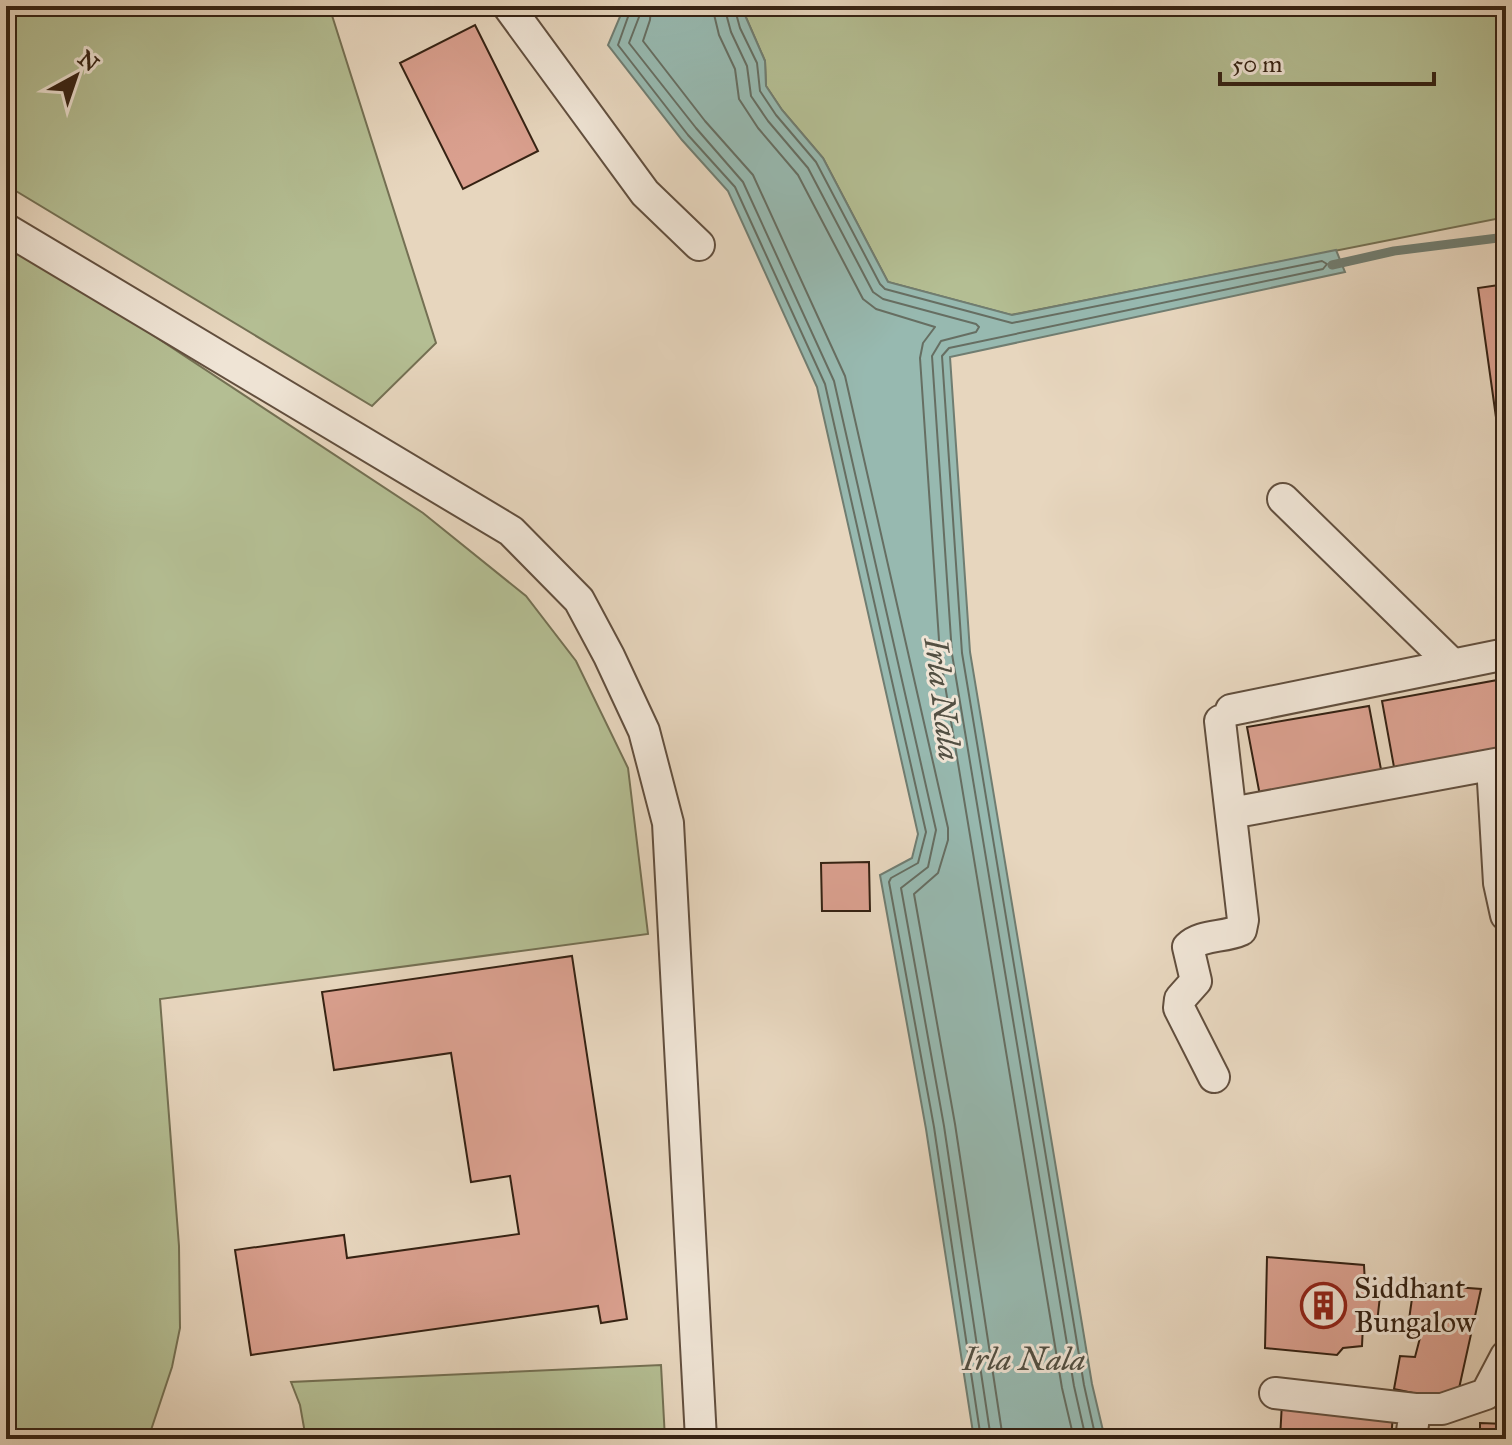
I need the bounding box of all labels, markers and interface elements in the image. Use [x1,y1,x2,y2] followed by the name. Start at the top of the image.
[36,36,116,116] north arrow
[1220,36,1434,86] scale bar
[73,45,105,78] text: N
[1232,49,1282,79] text: 50 m
[916,635,969,762] water label: Irla Nala
[1354,1270,1477,1340] place label: Siddhant Bungalow
[1299,1281,1347,1329] building icon: Siddhant Bungalow
[962,1340,1085,1379] water label: Irla Nala

